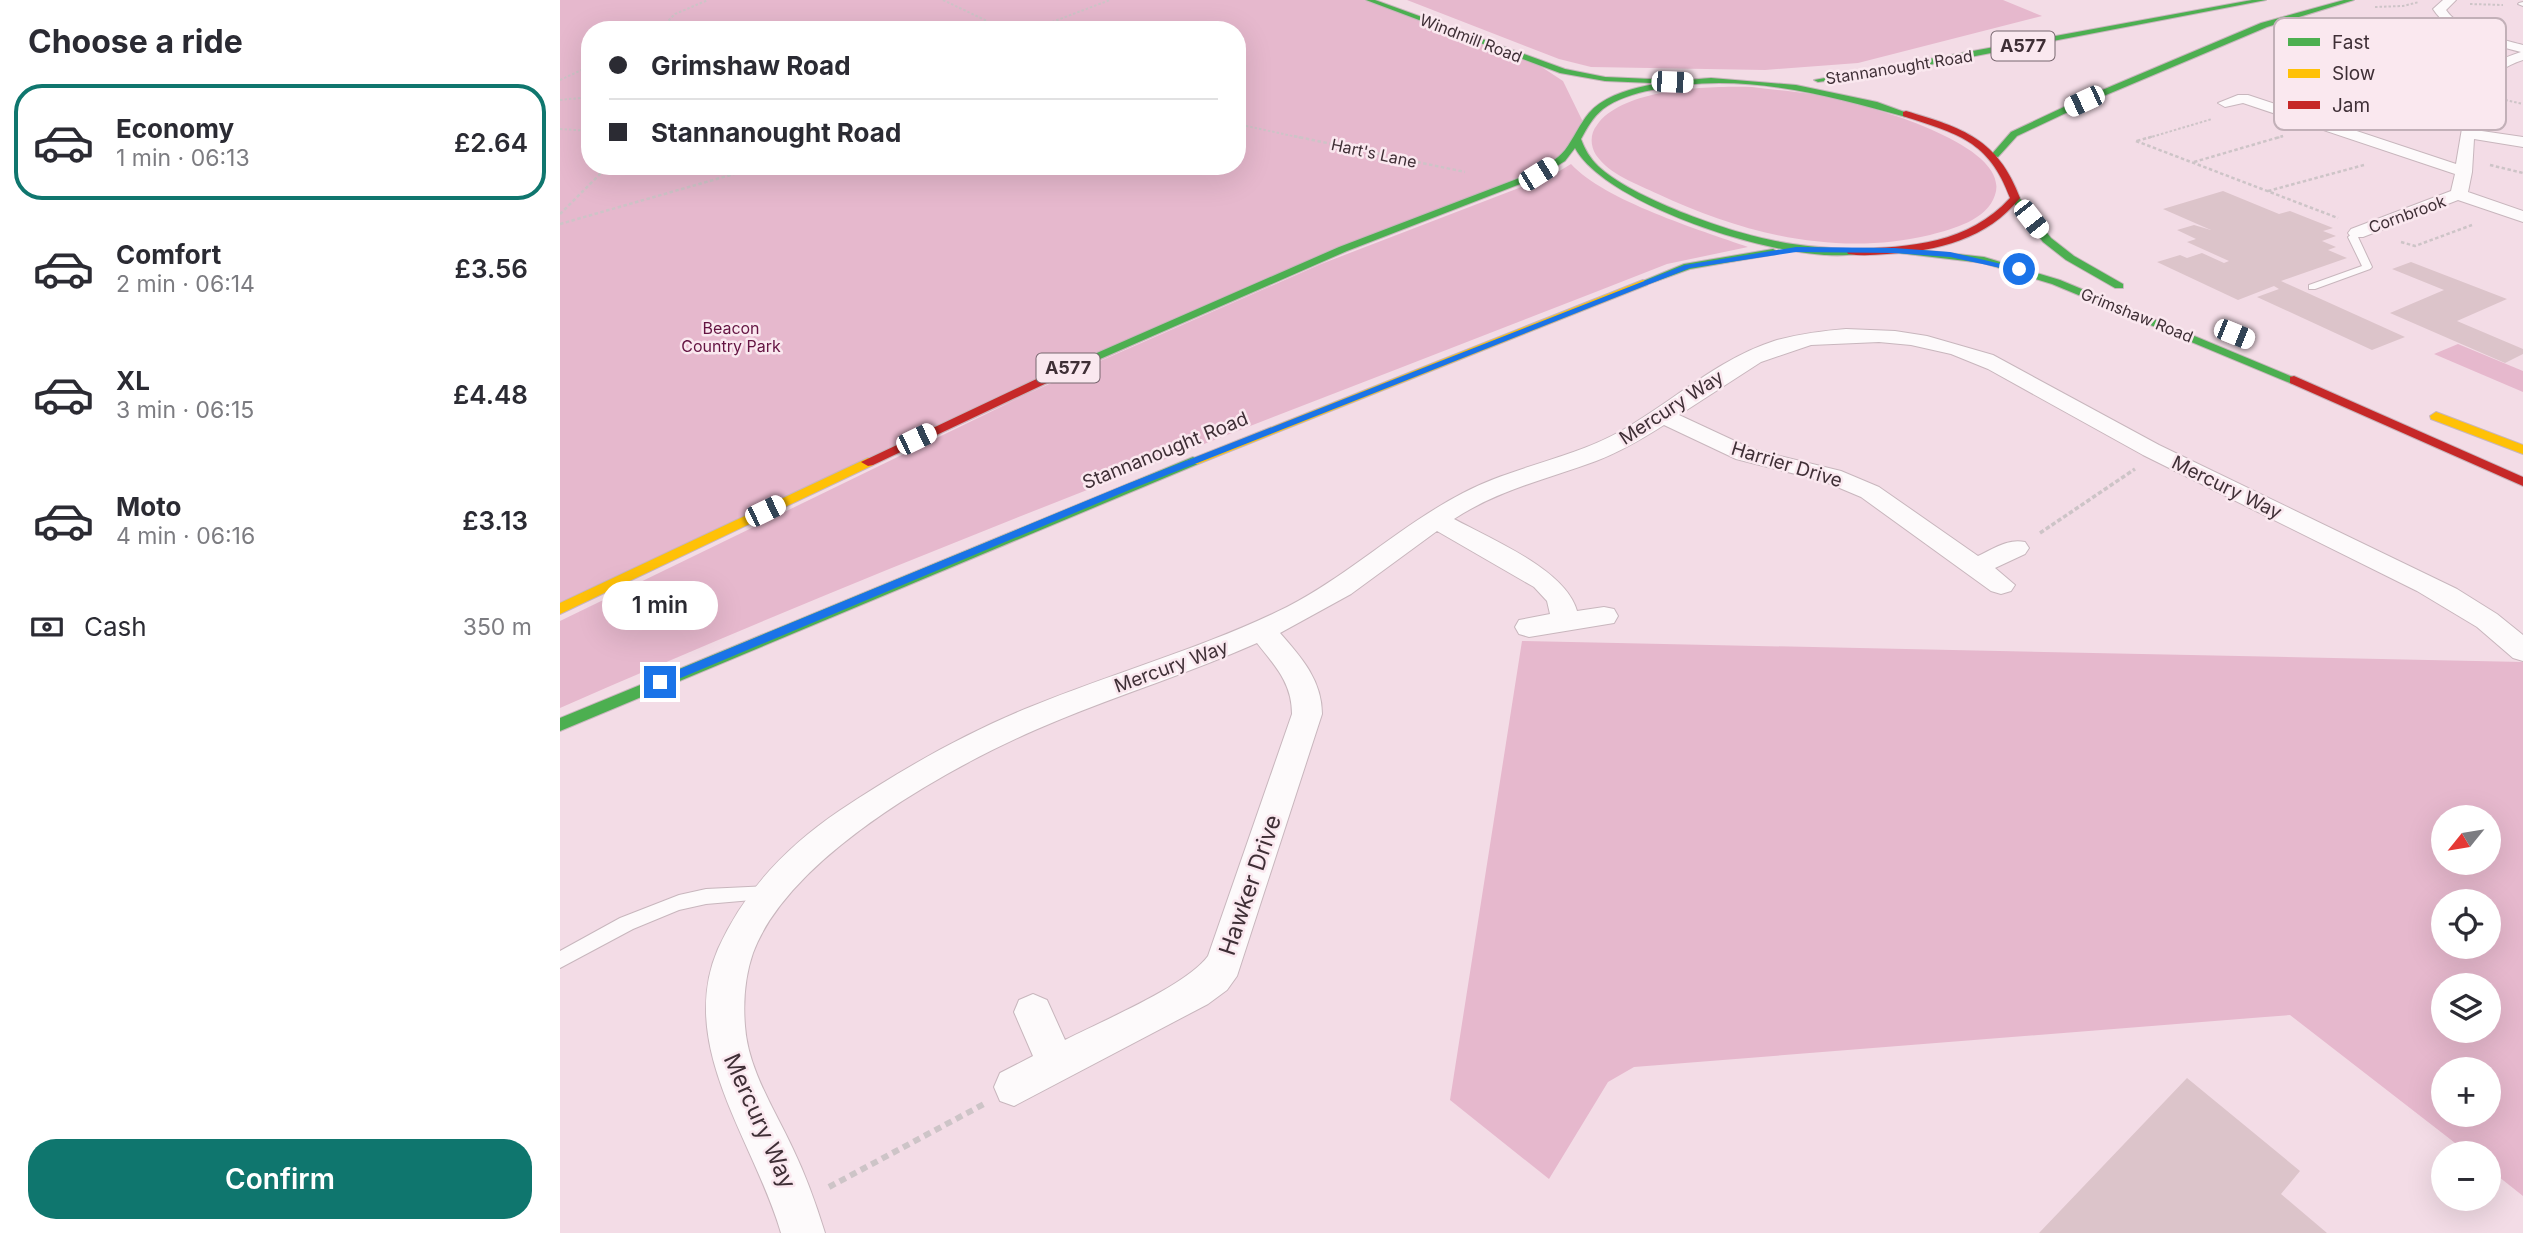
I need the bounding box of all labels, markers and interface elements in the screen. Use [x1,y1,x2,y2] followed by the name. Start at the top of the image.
[1417,9,1525,67] street label: Windmill Road
[2274,18,2506,130] legend
[28,22,243,61] text: Choose a ride
[2332,31,2370,54] text: Fast
[1992,32,2054,60] road number: A577
[1824,46,1974,88] street label: Stannanought Road
[651,50,851,81] text: Grimshaw Road
[2332,62,2375,85] text: Slow
[1651,71,1694,93] car
[2061,83,2108,119] car
[2332,94,2370,117] text: Jam
[32,111,95,174] icon: car
[116,113,234,144] text: Economy
[651,117,901,148] text: Stannanought Road
[454,127,528,158] text: £2.64
[1329,134,1419,172] street label: Hart's Lane
[116,144,250,172] text: 1 min · 06:13
[1515,154,1562,194] car
[2366,191,2448,237] street label: Cornbrook
[2010,196,2053,242] car
[32,237,95,300] icon: car
[116,239,221,270] text: Comfort
[455,253,528,284] text: £3.56
[2003,253,2035,285] route start
[116,270,255,298] text: 2 min · 06:14
[2078,283,2196,347] street label: Grimshaw Road
[2211,316,2258,352] car
[681,318,781,356] park label: Beacon Country Park
[1036,354,1100,382] road number: A577
[32,363,95,426] icon: car
[116,365,150,396] text: XL
[1615,365,1728,450] street label: Mercury Way
[453,379,528,410] text: £4.48
[116,396,254,424] text: 3 min · 06:15
[1079,407,1251,494] street label: Stannanought Road
[893,420,940,458] car
[1728,437,1845,492] street label: Harrier Drive
[2168,451,2286,524] street label: Mercury Way
[32,489,95,552] icon: car
[116,491,181,522] text: Moto
[742,492,789,530] car
[462,505,528,536] text: £3.13
[116,522,255,550] text: 4 min · 06:16
[602,580,718,630] callout: 1 min
[632,591,688,619] text: 1 min
[28,608,66,646] icon: cash
[84,611,147,642] text: Cash
[463,613,532,641] text: 350 m
[1111,635,1232,698] street label: Mercury Way
[644,666,676,698] route end
[2431,805,2501,875] north arrow
[2431,805,2501,1211] map controls
[1213,811,1287,959] street label: Hawker Drive
[2431,889,2501,959] button: locate
[2431,973,2501,1043] button: layers
[718,1049,802,1193] street label: Mercury Way
[2431,1057,2501,1127] button: +
[28,1139,532,1219] button: Confirm
[2431,1141,2501,1211] button: −

